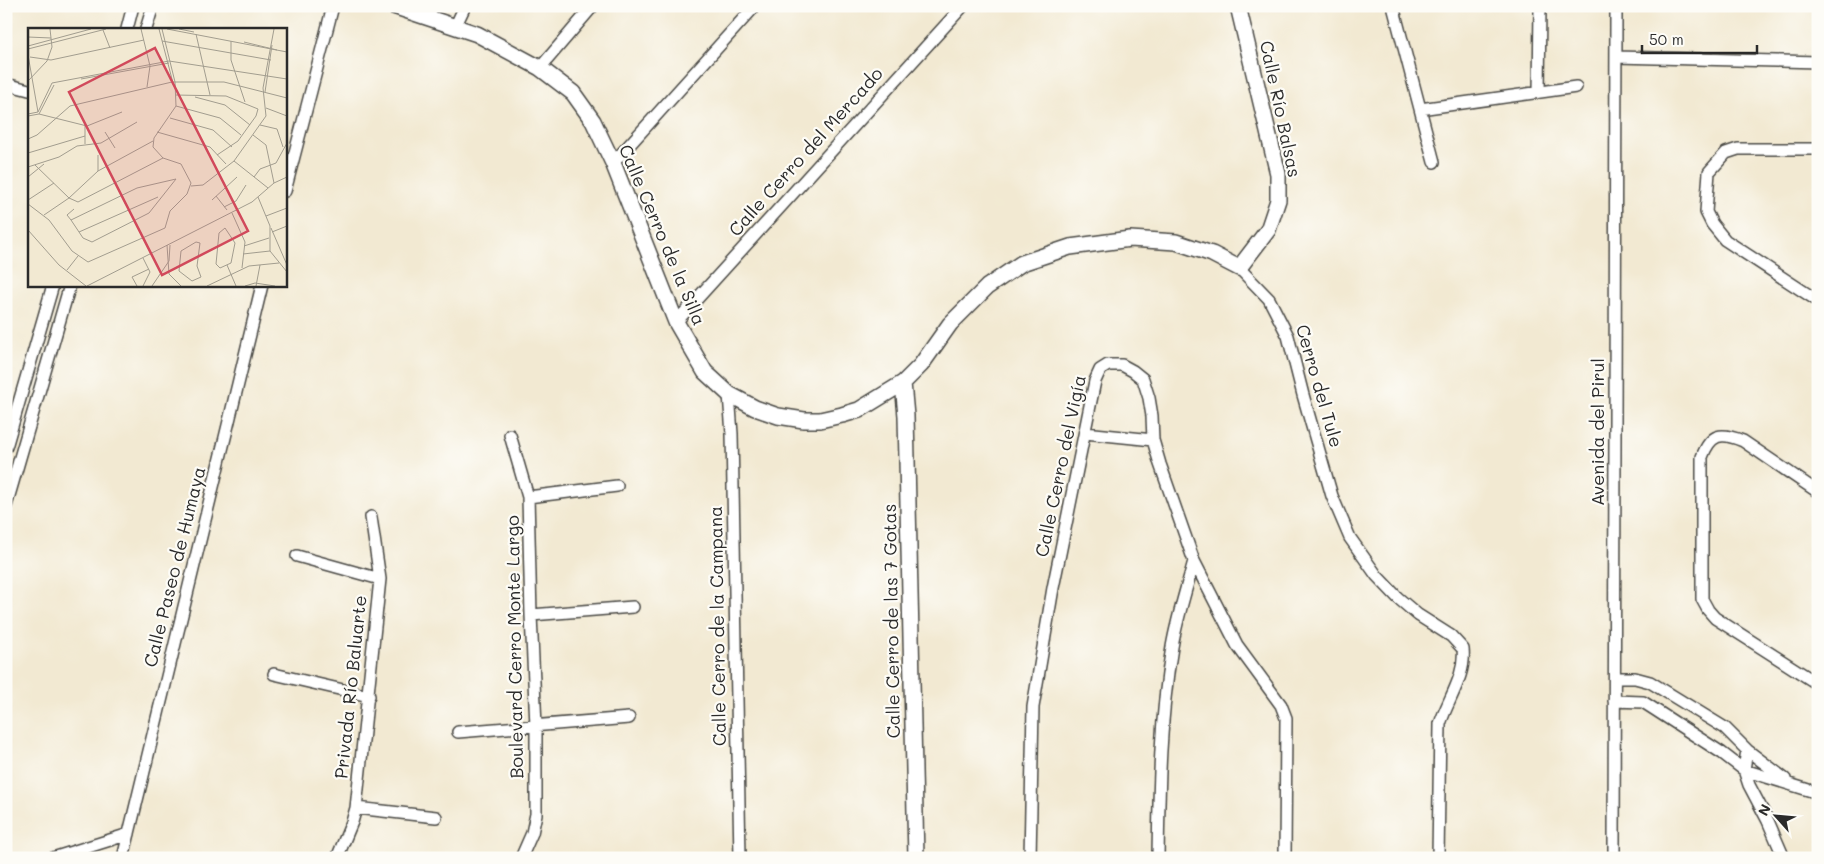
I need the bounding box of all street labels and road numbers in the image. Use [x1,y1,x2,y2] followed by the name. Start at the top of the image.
[1255,38,1307,179] street label: Calle Río Balsas
[723,61,888,241] street label: Calle Cerro del Mercado
[614,141,712,329] street label: Calle Cerro de la Silla
[1291,321,1349,450] street label: Cerro del Tule
[1585,358,1609,506] street label: Avenida del Pirul
[1029,372,1091,559] street label: Calle Cerro del Vigía
[138,464,211,669] street label: Calle Paseo de Humaya
[877,503,905,739] street label: Calle Cerro de las 7 Gotas
[703,506,731,746] street label: Calle Cerro de la Campana
[500,515,528,779] street label: Boulevard Cerro Monte Largo
[328,594,372,780] street label: Privada Río Baluarte

